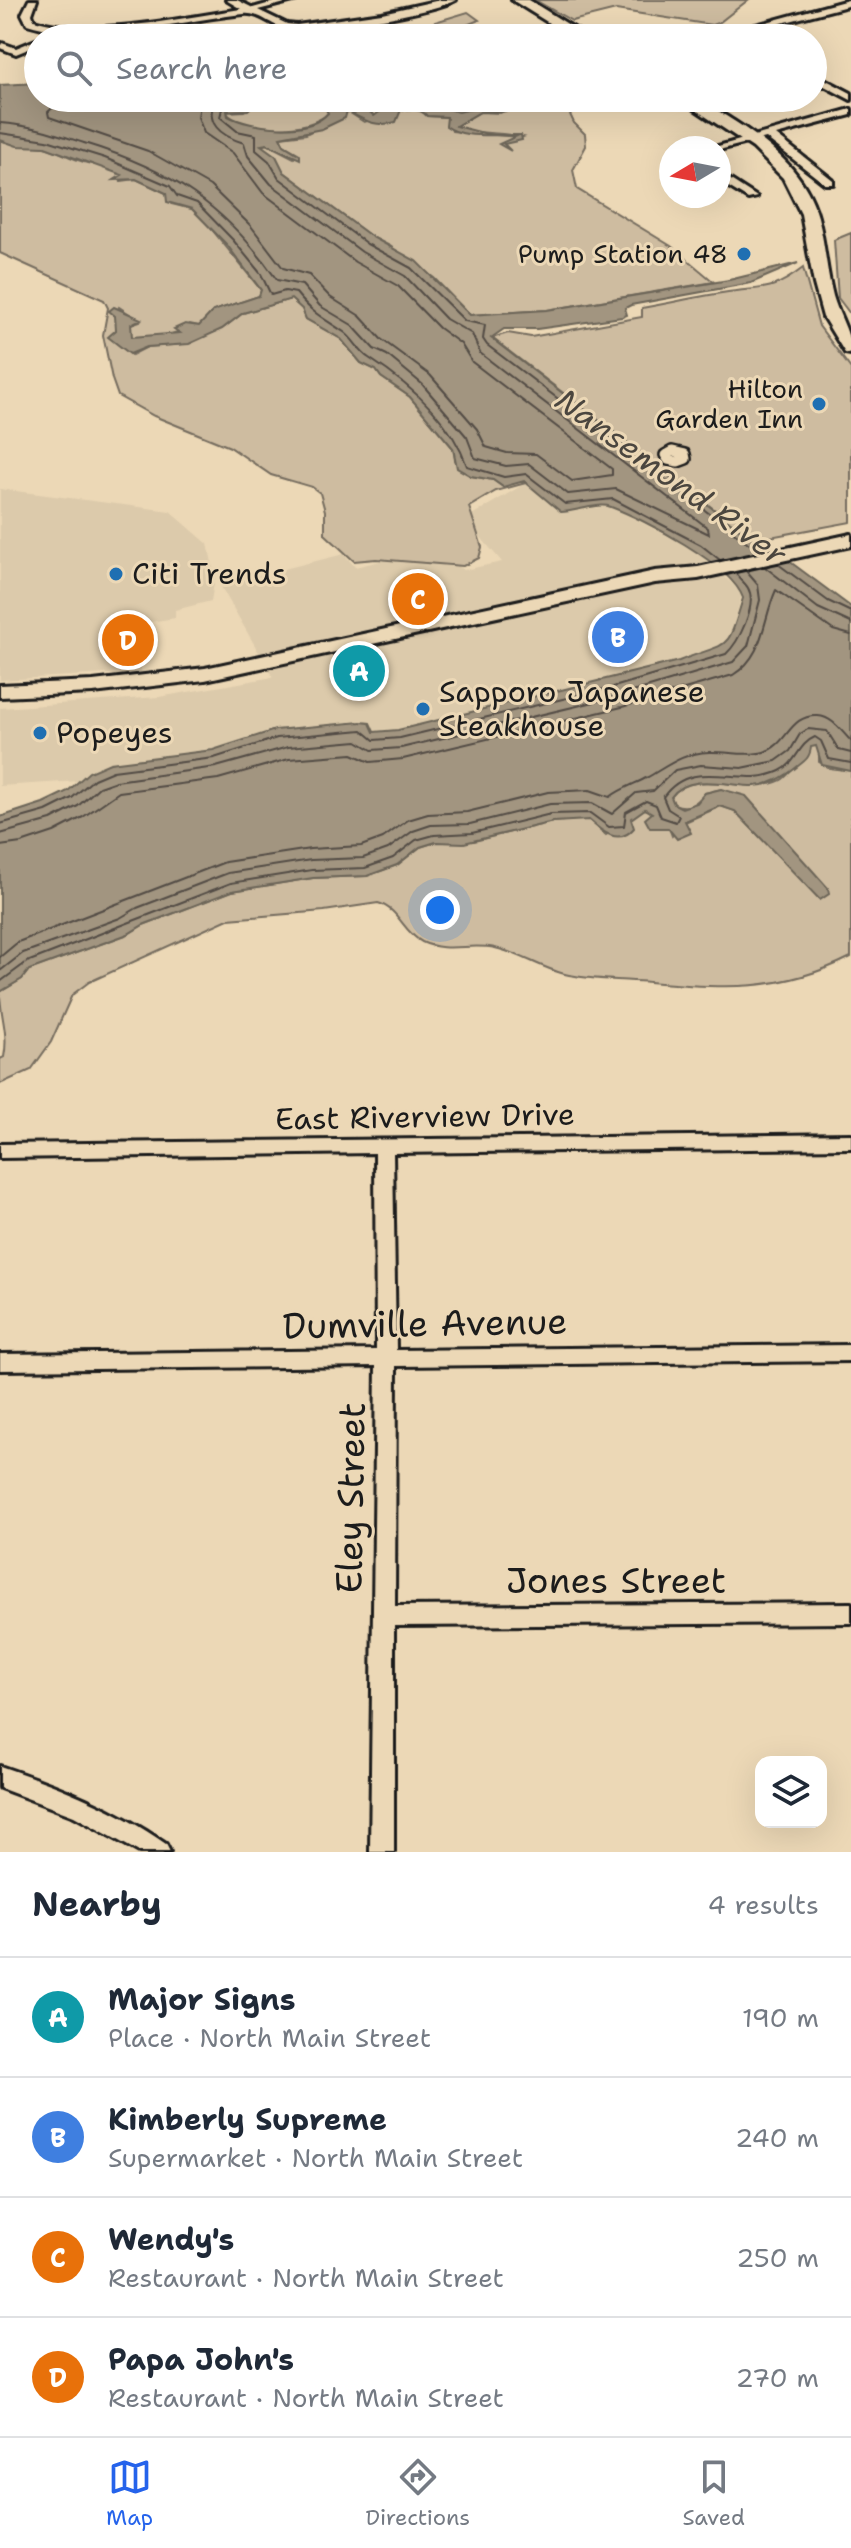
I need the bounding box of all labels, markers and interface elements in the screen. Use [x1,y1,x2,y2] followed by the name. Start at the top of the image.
[24,24,827,112] search box
[52,46,96,90] icon: search
[116,48,287,89] text: Search here
[659,136,731,208] north arrow
[518,236,728,271] place label: Pump Station 48
[735,245,753,263] marker: Pump Station 48
[655,371,803,436] place label: Hilton Garden Inn
[547,378,796,576] water label: Nansemond River
[810,395,828,413] marker: Hilton Garden Inn
[132,553,287,594] place label: Citi Trends
[107,565,125,583] marker: Citi Trends
[392,569,444,629] pin: C
[592,607,644,667] pin: B
[102,610,154,670] pin: D
[333,641,385,701] pin: A
[439,671,705,746] place label: Sapporo Japanese Steakhouse
[414,700,432,718] marker: Sapporo Japanese Steakhouse
[56,712,173,753] place label: Popeyes
[31,724,49,742] marker: Popeyes
[420,890,460,930] your location
[275,1093,575,1140] street label: East Riverview Drive
[282,1297,568,1350] street label: Dumville Avenue
[324,1402,377,1594] street label: Eley Street
[506,1556,726,1605] street label: Jones Street
[755,1756,827,1828] map controls
[755,1756,827,1828] button: layers
[32,1881,162,1927] text: Nearby
[707,1887,819,1922] text: 4 results
[108,1979,296,2020] text: Major Signs
[48,2000,68,2035] text: A
[742,2000,819,2035] text: 190 m
[108,2020,431,2055] text: Place · North Main Street
[108,2099,387,2140] text: Kimberly Supreme
[50,2120,66,2155] text: B
[735,2120,819,2155] text: 240 m
[108,2140,523,2175] text: Supermarket · North Main Street
[108,2219,234,2260] text: Wendy's
[50,2240,66,2275] text: C
[736,2240,819,2275] text: 250 m
[108,2260,504,2295] text: Restaurant · North Main Street
[108,2339,294,2380] text: Papa John's
[49,2360,67,2395] text: D
[736,2360,819,2395] text: 270 m
[108,2380,504,2415] text: Restaurant · North Main Street
[106,2455,153,2532] tab: Map
[365,2455,470,2532] tab: Directions
[682,2455,745,2532] tab: Saved

